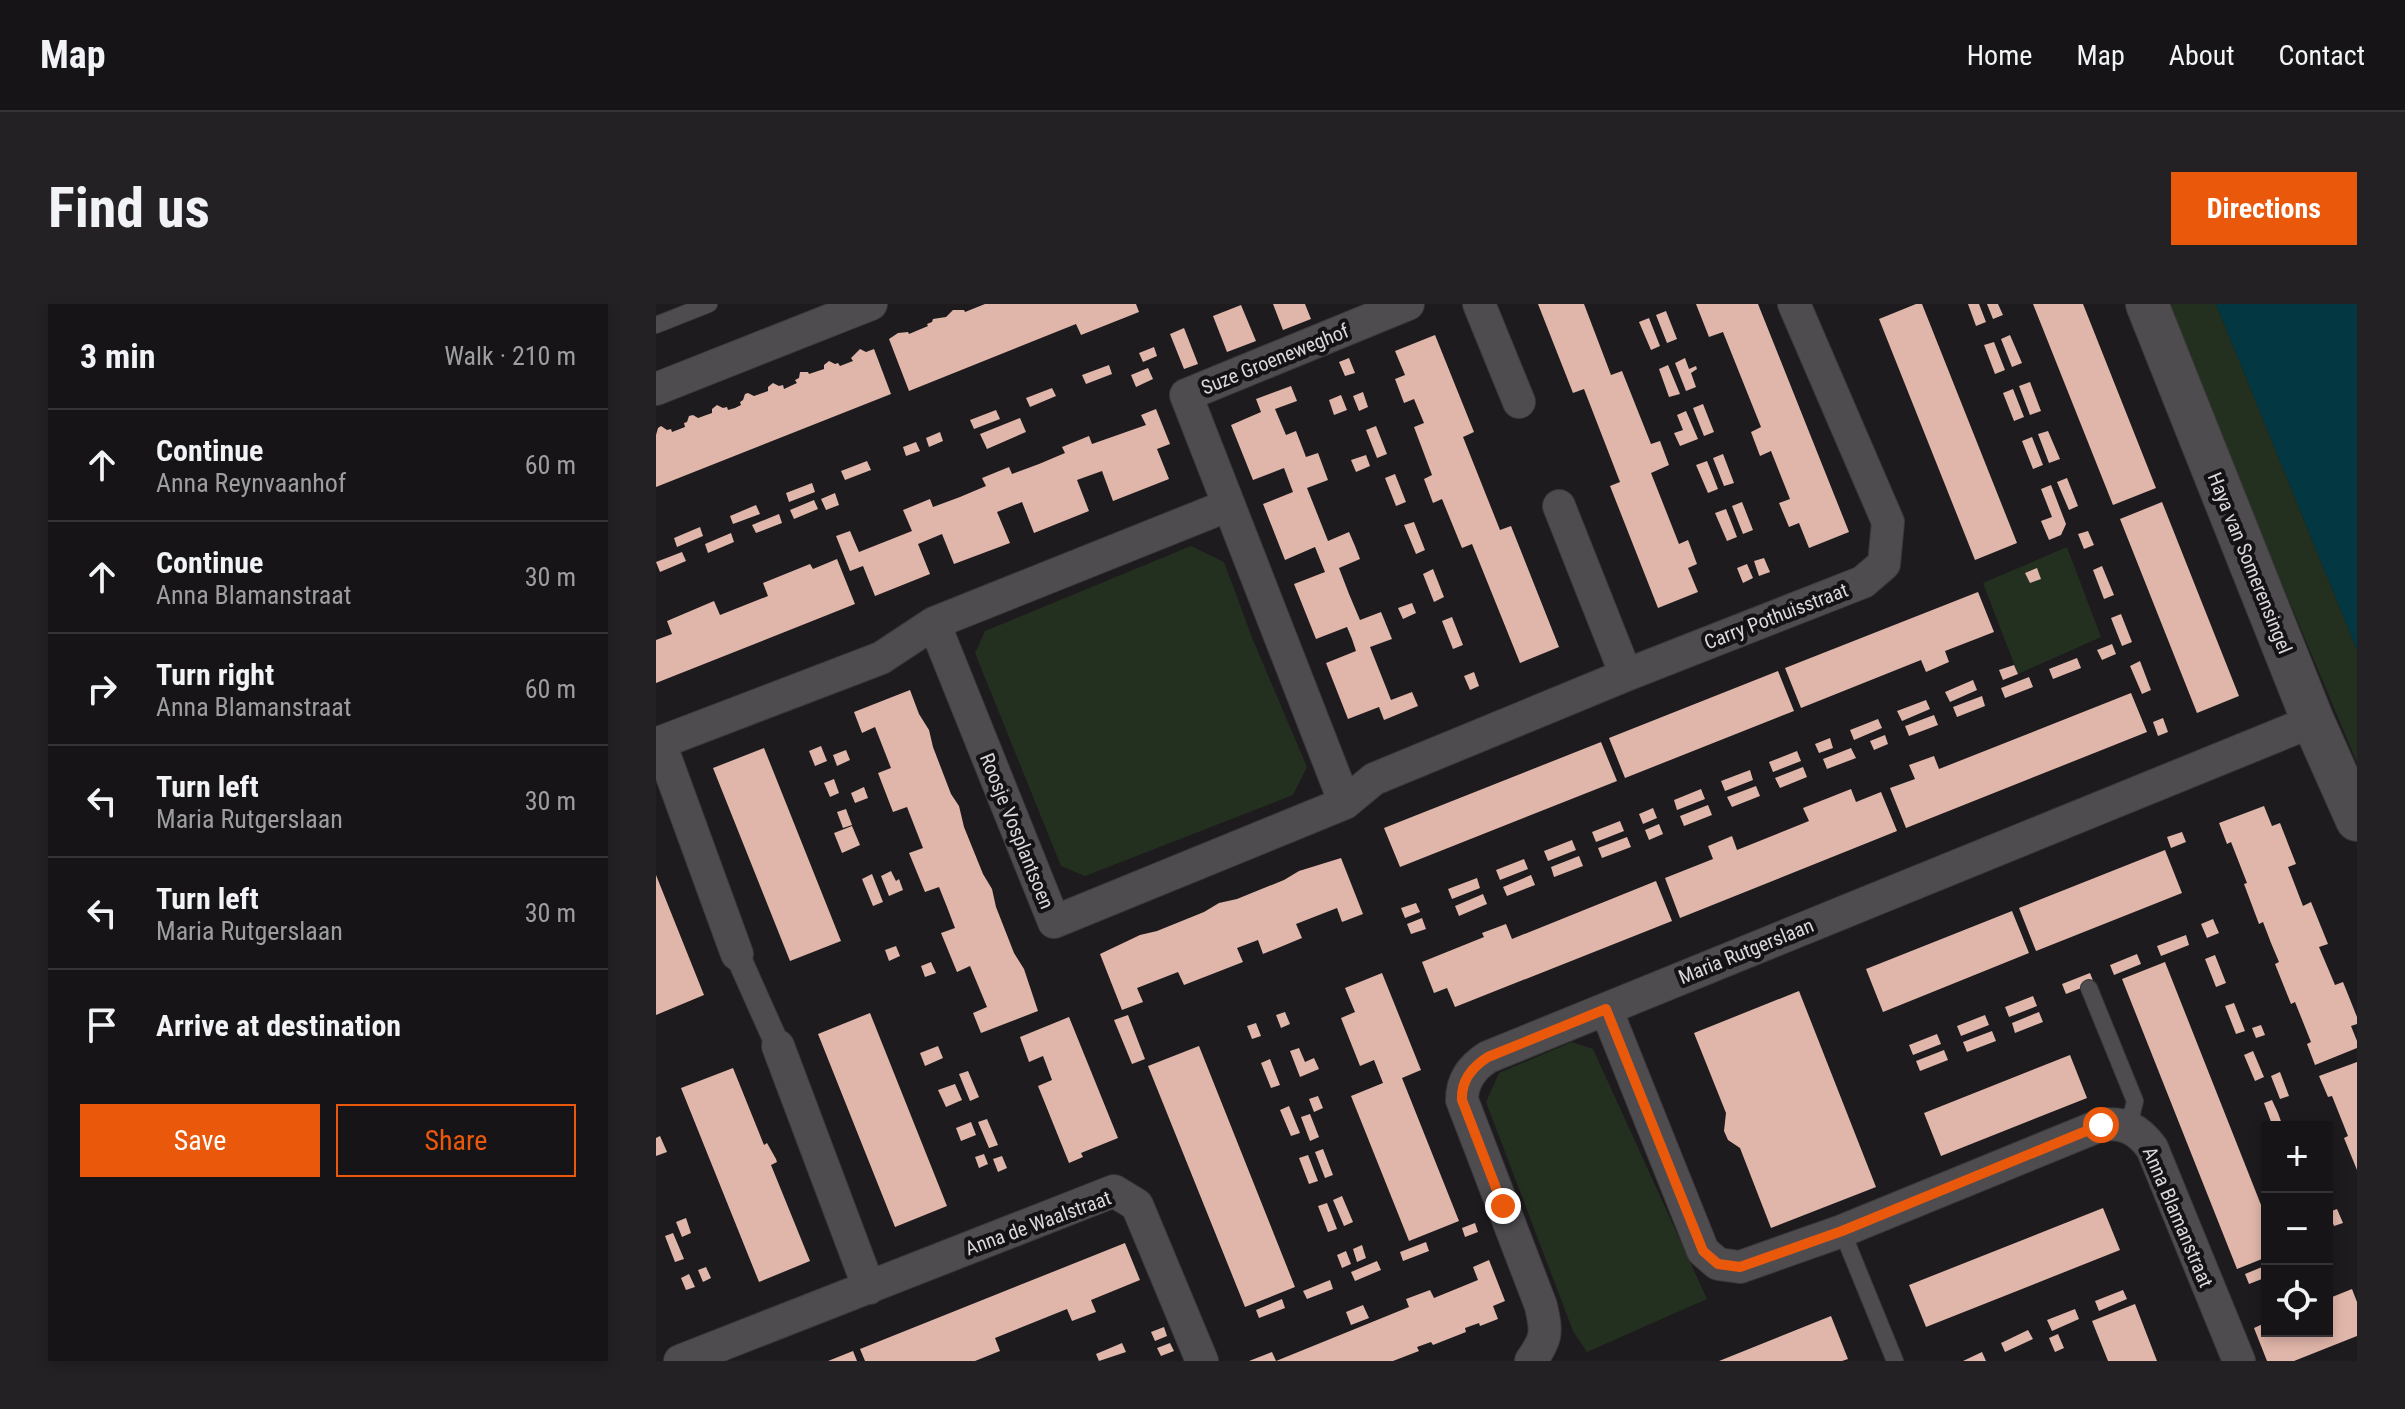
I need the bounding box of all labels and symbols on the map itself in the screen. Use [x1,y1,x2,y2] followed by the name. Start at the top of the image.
[1198,318,1353,400] street label: Suze Groeneweghof
[2203,469,2297,657] street label: Haya van Somerensingel
[1701,578,1851,654] street label: Carry Pothuisstraat
[975,750,1059,912] street label: Roosje Vosplantsoen
[1675,913,1817,989] street label: Maria Rutgerslaan
[2083,1107,2119,1143] route start
[2138,1143,2218,1291] street label: Anna Blamanstraat
[962,1185,1114,1261] street label: Anna de Waalstraat
[1485,1188,1521,1224] route end

